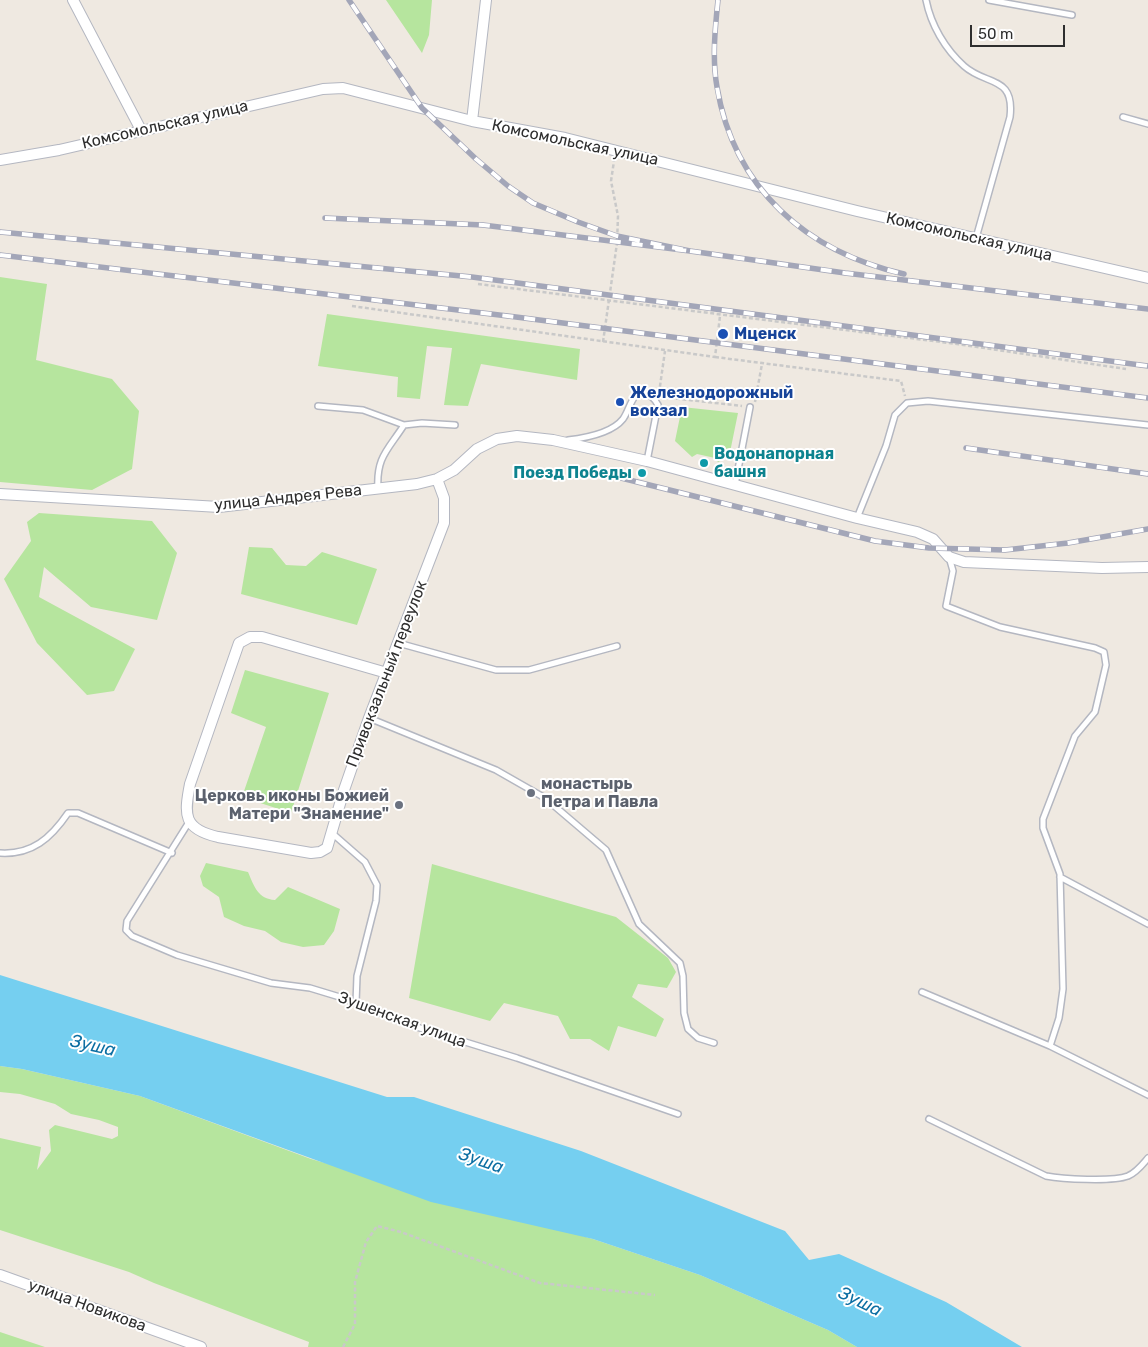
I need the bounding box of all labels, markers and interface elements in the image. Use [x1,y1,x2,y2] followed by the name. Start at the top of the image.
[973,15,1068,47] scale bar
[978,25,1013,43] text: 50 m
[80,97,250,153] street label: Комсомольская улица
[490,116,660,170] street label: Комсомольская улица
[884,209,1054,265] street label: Комсомольская улица
[734,324,797,344] place label: Мценск
[716,327,730,341] marker: Мценск
[630,383,793,421] place label: Железнодорожный вокзал
[614,396,626,408] marker: Железнодорожный вокзал
[714,444,834,482] place label: Водонапорная башня
[698,457,710,469] marker: Водонапорная башня
[513,463,632,483] place label: Поезд Победы
[636,467,648,479] marker: Поезд Победы
[213,481,363,515] street label: улица Андрея Рева
[342,578,432,770] street label: Привокзальный переулок
[541,774,658,812] place label: монастырь Петра и Павла
[195,786,389,824] place label: Церковь иконы Божией Матери "Знамение"
[525,787,537,799] marker: монастырь Петра и Павла
[393,799,405,811] marker: Церковь иконы Божией Матери "Знамение"
[335,988,469,1052] street label: Зушенская улица
[68,1030,118,1062] water label: Зуша
[456,1143,506,1179] water label: Зуша
[25,1276,149,1336] street label: улица Новикова
[835,1282,885,1322] water label: Зуша

